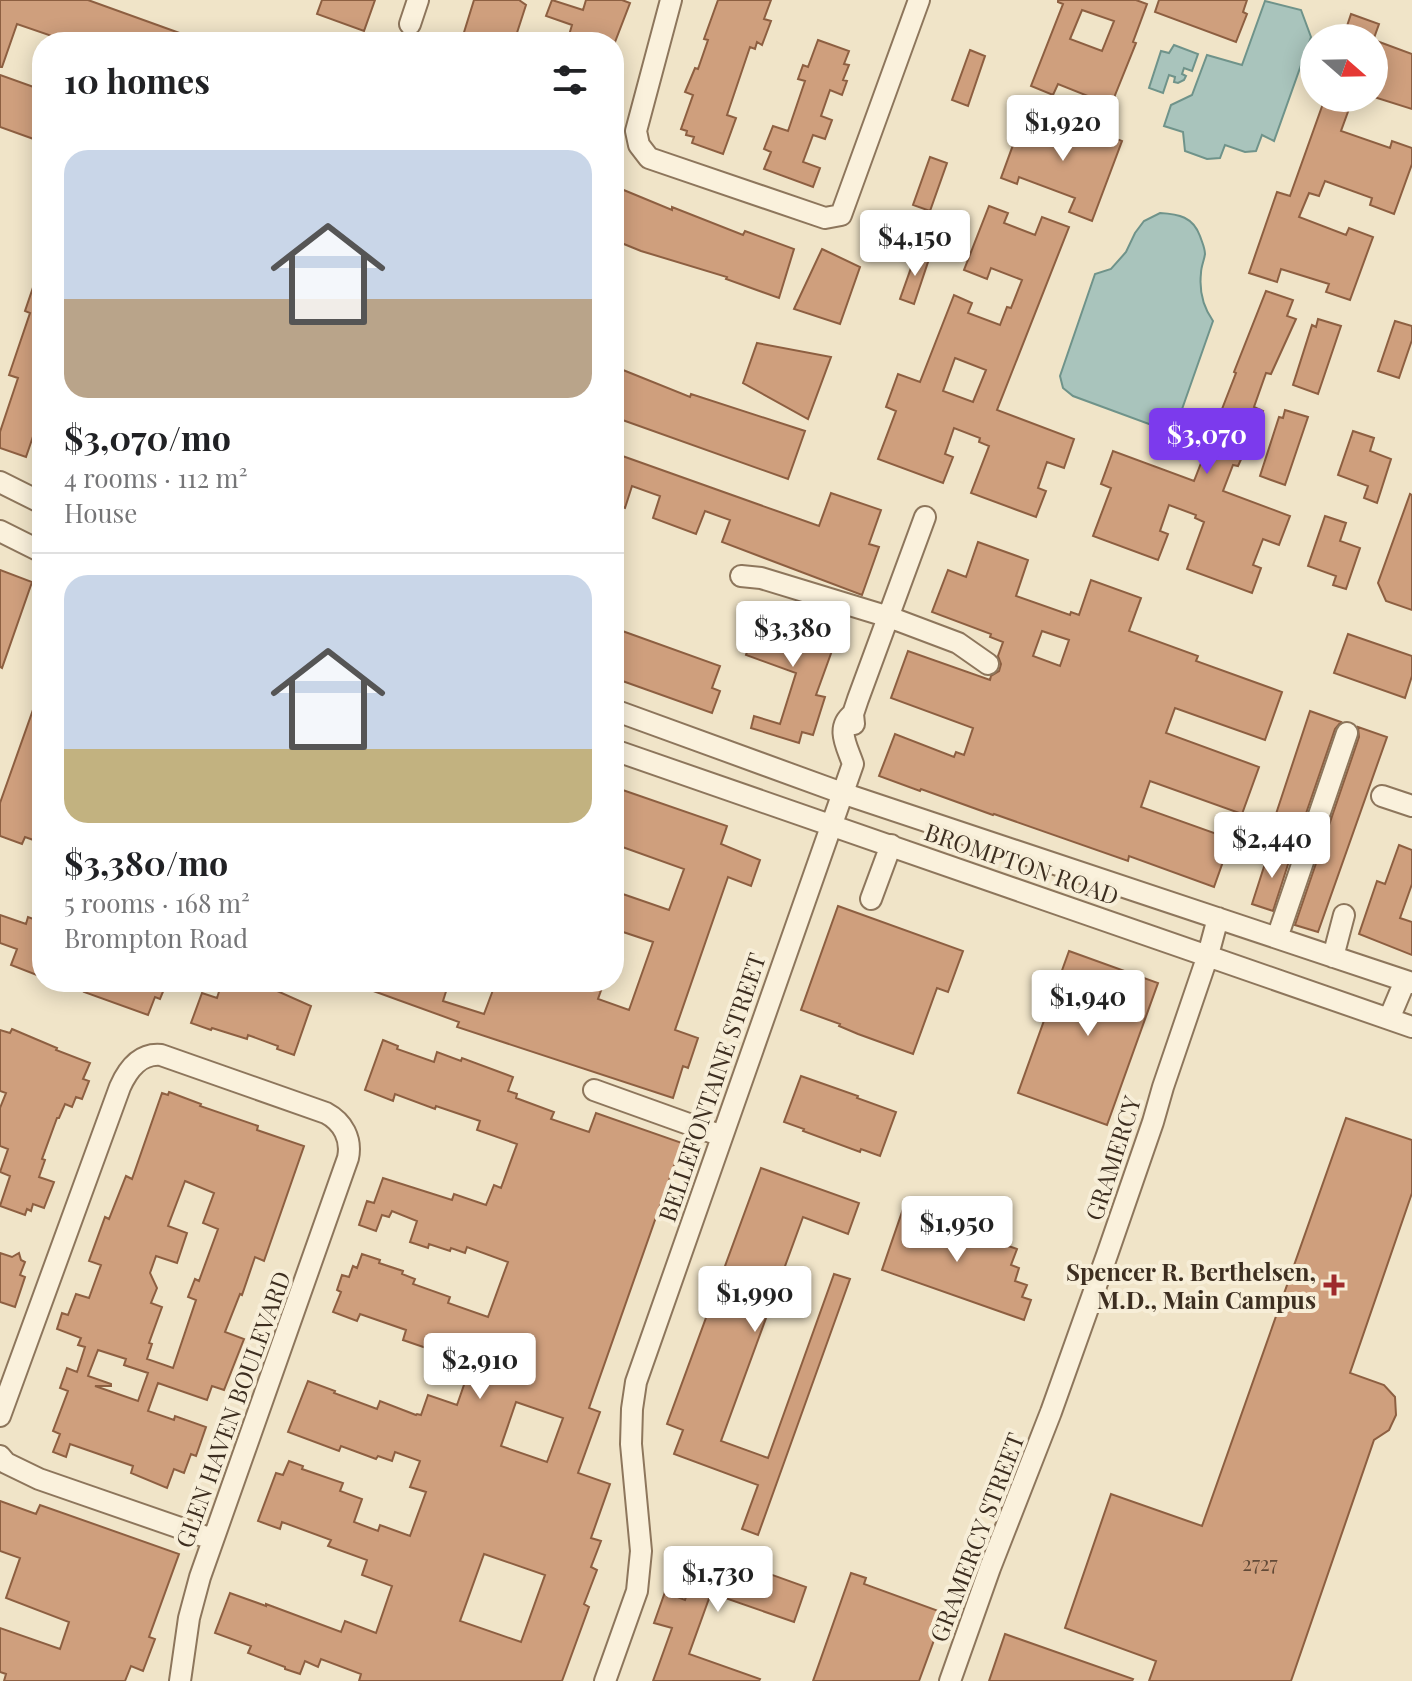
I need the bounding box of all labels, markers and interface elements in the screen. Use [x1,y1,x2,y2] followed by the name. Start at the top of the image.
[1300,24,1388,112] north arrow
[1300,24,1388,112] map controls
[64,57,210,103] text: 10 homes
[548,58,592,102] icon: filters
[998,95,1128,163] pin: $1,920
[1025,103,1101,138] text: $1,920
[256,202,400,346] icon: home
[850,210,980,278] pin: $4,150
[878,218,952,253] text: $4,150
[1142,408,1272,476] pin: $3,070
[64,414,231,460] text: $3,070/mo
[1167,416,1247,451] text: $3,070
[64,460,247,495] text: 4 rooms · 112 m²
[64,495,137,530] text: House
[728,601,858,669] pin: $3,380
[754,609,832,644] text: $3,380
[256,627,400,771] icon: home
[1207,812,1337,880] pin: $2,440
[921,815,1123,911] street label: BROMPTON ROAD
[1232,820,1312,855] text: $2,440
[64,839,228,885] text: $3,380/mo
[64,885,250,920] text: 5 rooms · 168 m²
[64,920,248,955] text: Brompton Road
[650,948,772,1225] street label: BELLEFONTAINE STREET
[1023,970,1153,1038] pin: $1,940
[1050,978,1126,1013] text: $1,940
[1077,1091,1147,1224] street label: GRAMERCY
[892,1196,1022,1264] pin: $1,950
[920,1204,994,1239] text: $1,950
[1066,1255,1316,1315] place label: Spencer R. Berthelsen, M.D., Main Campus
[167,1266,297,1552] street label: GLEN HAVEN BOULEVARD
[690,1266,820,1334] pin: $1,990
[716,1274,794,1309] text: $1,990
[1323,1274,1345,1296] marker: Spencer R. Berthelsen, M.D., Main Campus
[415,1333,545,1401] pin: $2,910
[442,1341,518,1376] text: $2,910
[921,1428,1031,1646] street label: GRAMERCY STREET
[653,1546,783,1614] pin: $1,730
[1242,1549,1278,1576] house number: 2727
[682,1554,754,1589] text: $1,730

